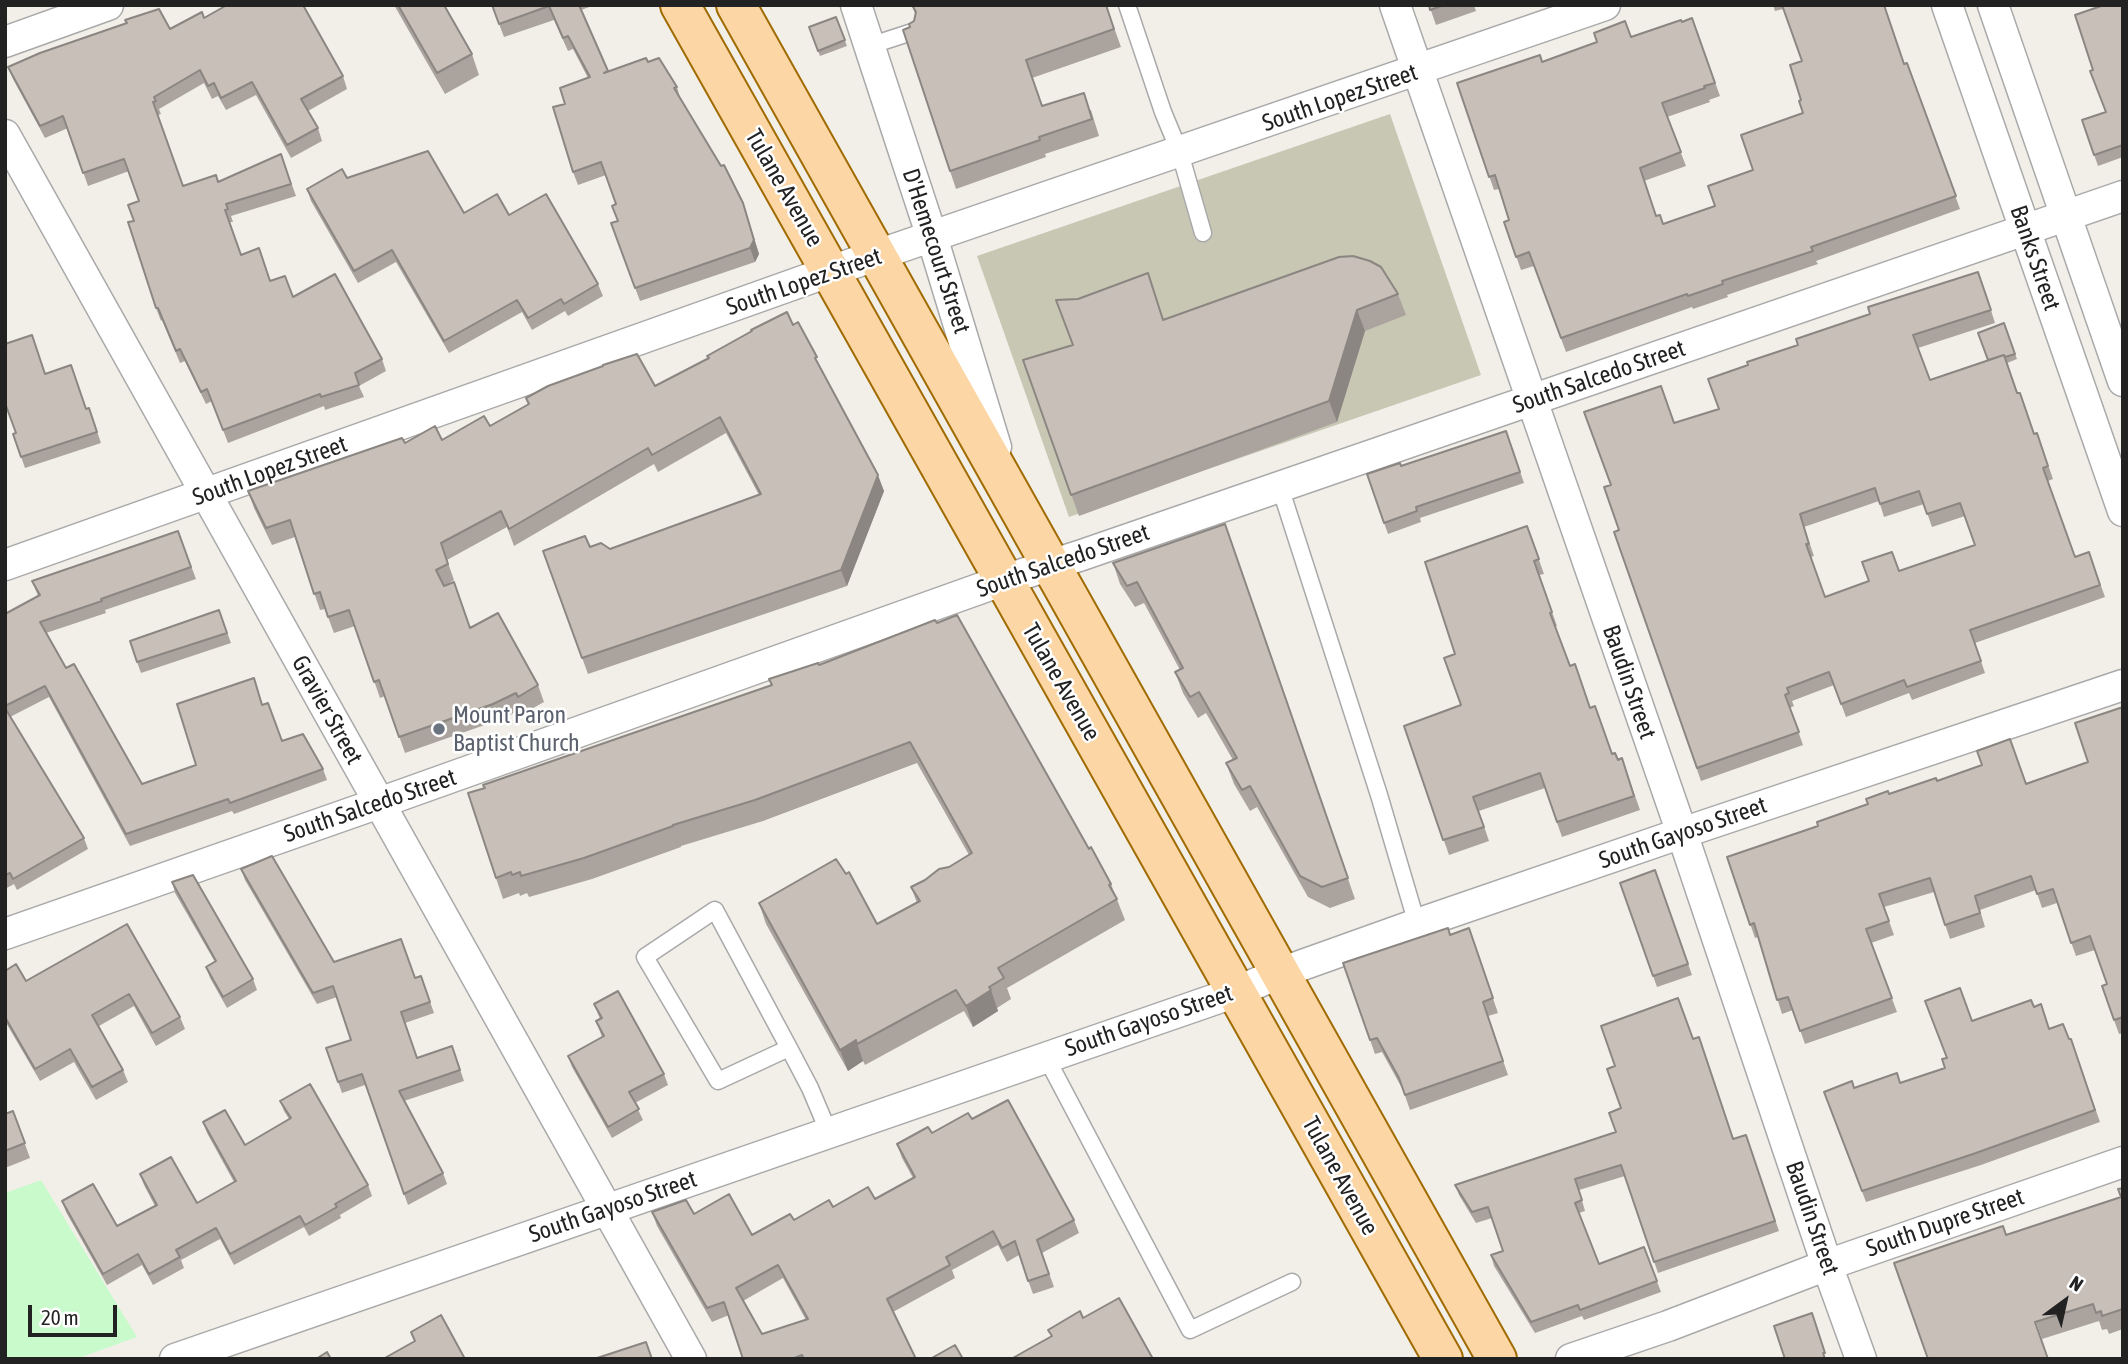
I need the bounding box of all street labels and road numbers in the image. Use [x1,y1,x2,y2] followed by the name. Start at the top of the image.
[1259,58,1421,138] street label: South Lopez Street
[739,124,829,252] street label: Tulane Avenue
[896,165,976,337] street label: D'Hemecourt Street
[2004,202,2066,314] street label: Banks Street
[723,242,885,322] street label: South Lopez Street
[1509,334,1689,420] street label: South Salcedo Street
[189,430,351,512] street label: South Lopez Street
[973,518,1153,604] street label: South Salcedo Street
[1016,618,1106,746] street label: Tulane Avenue
[1596,621,1662,743] street label: Baudin Street
[285,651,369,769] street label: Gravier Street
[280,763,460,849] street label: South Salcedo Street
[1595,791,1771,875] street label: South Gayoso Street
[1061,979,1237,1063] street label: South Gayoso Street
[1296,1112,1384,1240] street label: Tulane Avenue
[1779,1157,1845,1279] street label: Baudin Street
[525,1165,701,1249] street label: South Gayoso Street
[1862,1183,2028,1263] street label: South Dupre Street

